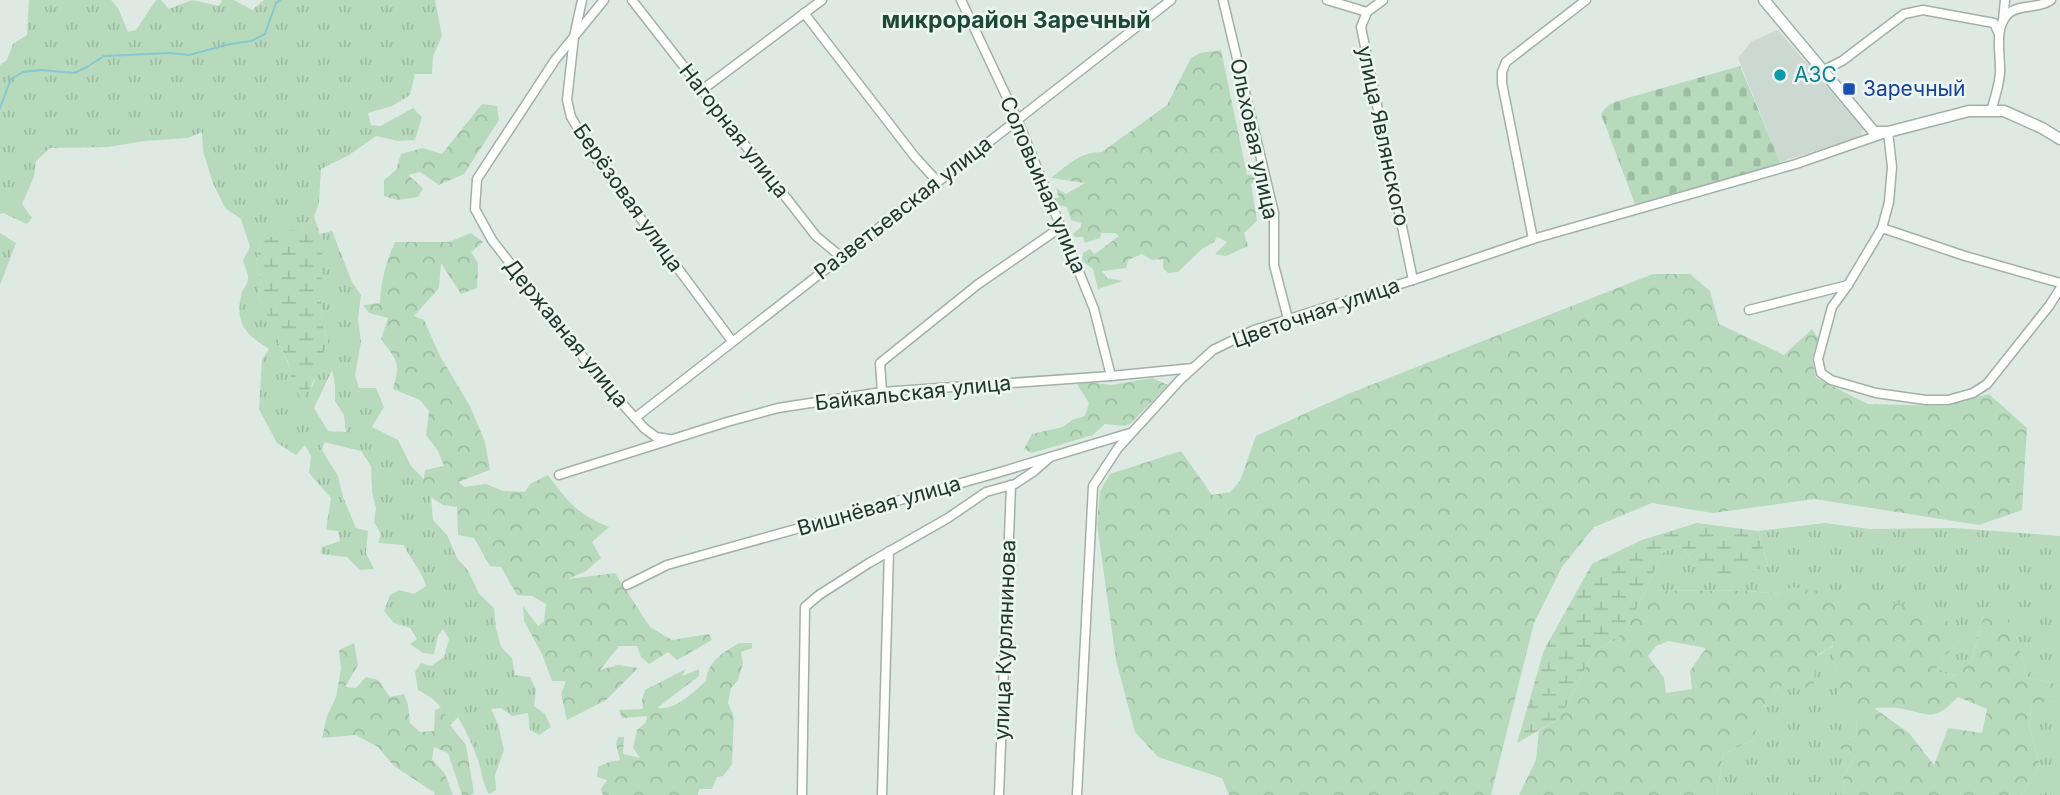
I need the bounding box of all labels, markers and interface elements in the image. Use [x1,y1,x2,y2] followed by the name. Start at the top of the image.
[882,6,1150,34] district label: микрорайон Заречный
[1352,43,1415,228] street label: улица Являнского
[1225,56,1284,222] street label: Ольховая улица
[674,59,794,203] street label: Нагорная улица
[1794,62,1837,87] place label: АЗС
[1772,67,1788,83] marker: АЗС
[1863,76,1966,101] place label: Заречный
[1841,81,1857,97] marker: Заречный
[995,92,1092,277] street label: Соловьиная улица
[568,119,689,276] street label: Берёзовая улица
[809,131,996,285] street label: Разветьевская улица
[499,253,634,412] street label: Державная улица
[1229,272,1403,353] street label: Цветочная улица
[814,370,1012,415] street label: Байкальская улица
[794,470,964,541] street label: Вишнёвая улица
[989,539,1020,741] street label: улица Курлянинова

